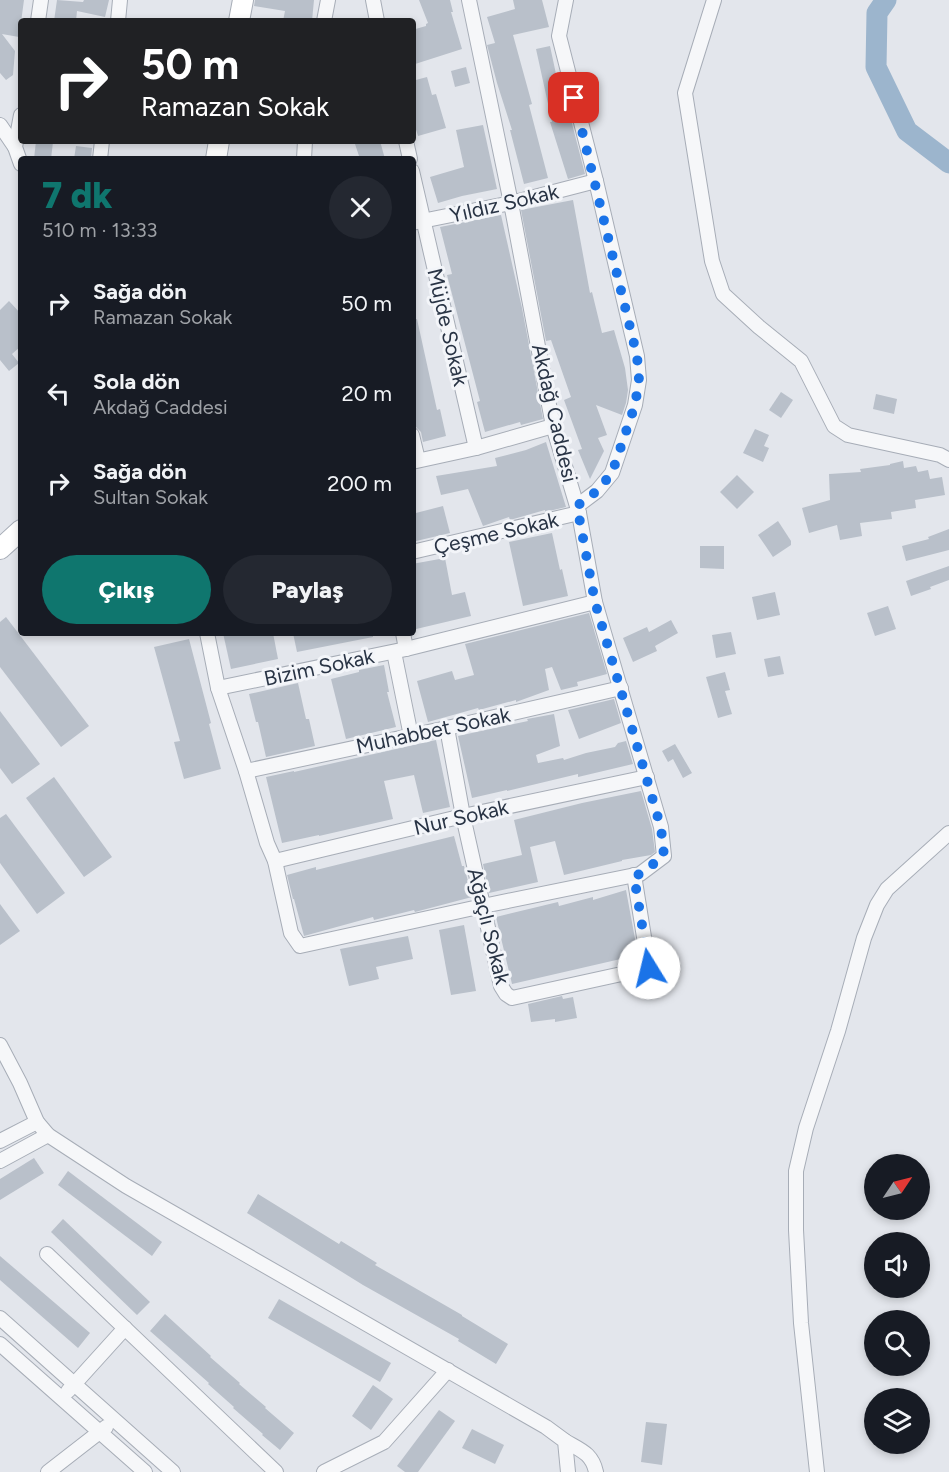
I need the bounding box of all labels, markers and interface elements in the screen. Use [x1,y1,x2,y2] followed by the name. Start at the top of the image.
[141,39,239,90] text: 50 m
[42,42,120,120] icon: right
[548,72,599,123] pin
[557,81,590,114] icon: arrive
[141,90,329,123] text: Ramazan Sokak
[42,174,113,217] text: 7 dk
[329,176,392,239] button: close
[447,178,562,228] street label: Yıldız Sokak
[42,218,157,242] text: 510 m · 13:33
[422,266,474,389] street label: Müjde Sokak
[93,278,187,305] text: Sağa dön
[42,287,75,320] icon: right
[341,290,392,317] text: 50 m
[93,305,232,329] text: Ramazan Sokak
[527,341,583,485] street label: Akdağ Caddesi
[93,368,180,395] text: Sola dön
[42,377,75,410] icon: left
[341,380,392,407] text: 20 m
[93,395,228,419] text: Akdağ Caddesi
[93,458,187,485] text: Sağa dön
[42,467,75,500] icon: right
[327,470,392,497] text: 200 m
[93,485,208,509] text: Sultan Sokak
[431,506,561,559] street label: Çeşme Sokak
[42,555,211,624] button: Çıkış
[223,555,392,624] button: Paylaş
[262,643,377,691] street label: Bizim Sokak
[354,701,513,759] street label: Muhabbet Sokak
[411,794,511,840] street label: Nur Sokak
[462,865,516,988] street label: Ağaçlı Sokak
[617,936,681,1000] position arrow
[864,1154,930,1220] north arrow
[864,1154,930,1454] map controls
[864,1232,930,1298] button: sound
[864,1310,930,1376] button: search
[864,1388,930,1454] button: layers

